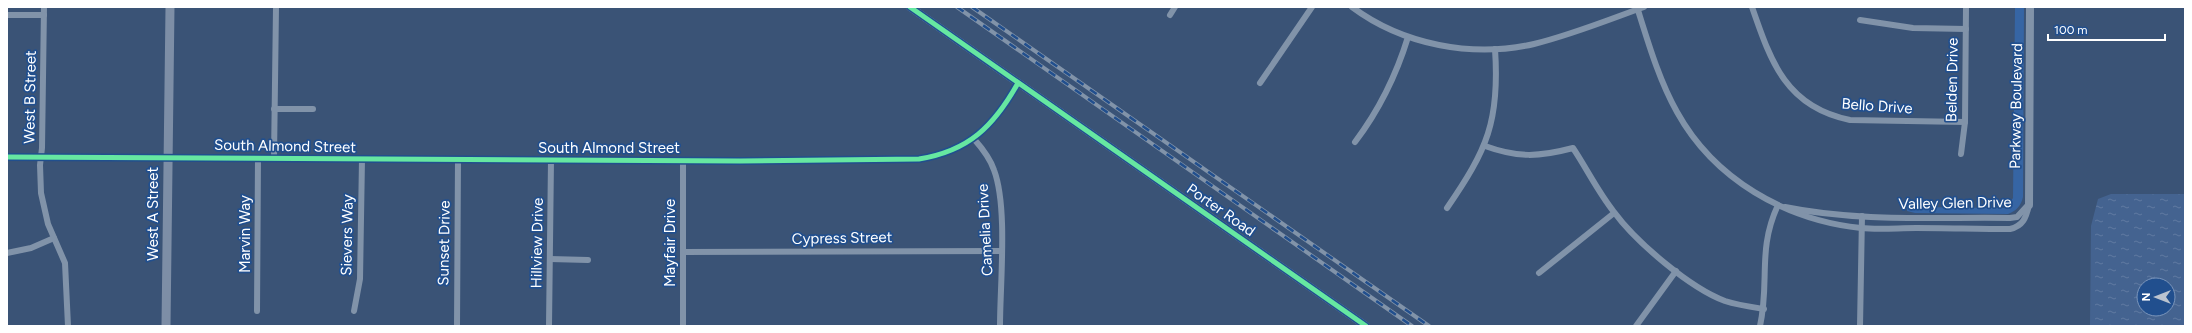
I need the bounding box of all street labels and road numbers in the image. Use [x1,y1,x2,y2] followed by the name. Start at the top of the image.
[1942,38,1962,122] street label: Belden Drive
[2006,43,2026,169] street label: Parkway Boulevard
[20,50,40,144] street label: West B Street
[1841,95,1913,117] street label: Bello Drive
[214,136,356,156] street label: South Almond Street
[538,139,680,157] street label: South Almond Street
[144,167,162,261] street label: West A Street
[1183,180,1259,240] street label: Porter Road
[974,183,996,277] street label: Camelia Drive
[1898,193,2012,213] street label: Valley Glen Drive
[337,194,357,276] street label: Sievers Way
[236,195,254,273] street label: Marvin Way
[527,197,547,289] street label: Hillview Drive
[661,199,679,287] street label: Mayfair Drive
[434,200,454,286] street label: Sunset Drive
[792,228,893,248] street label: Cypress Street

